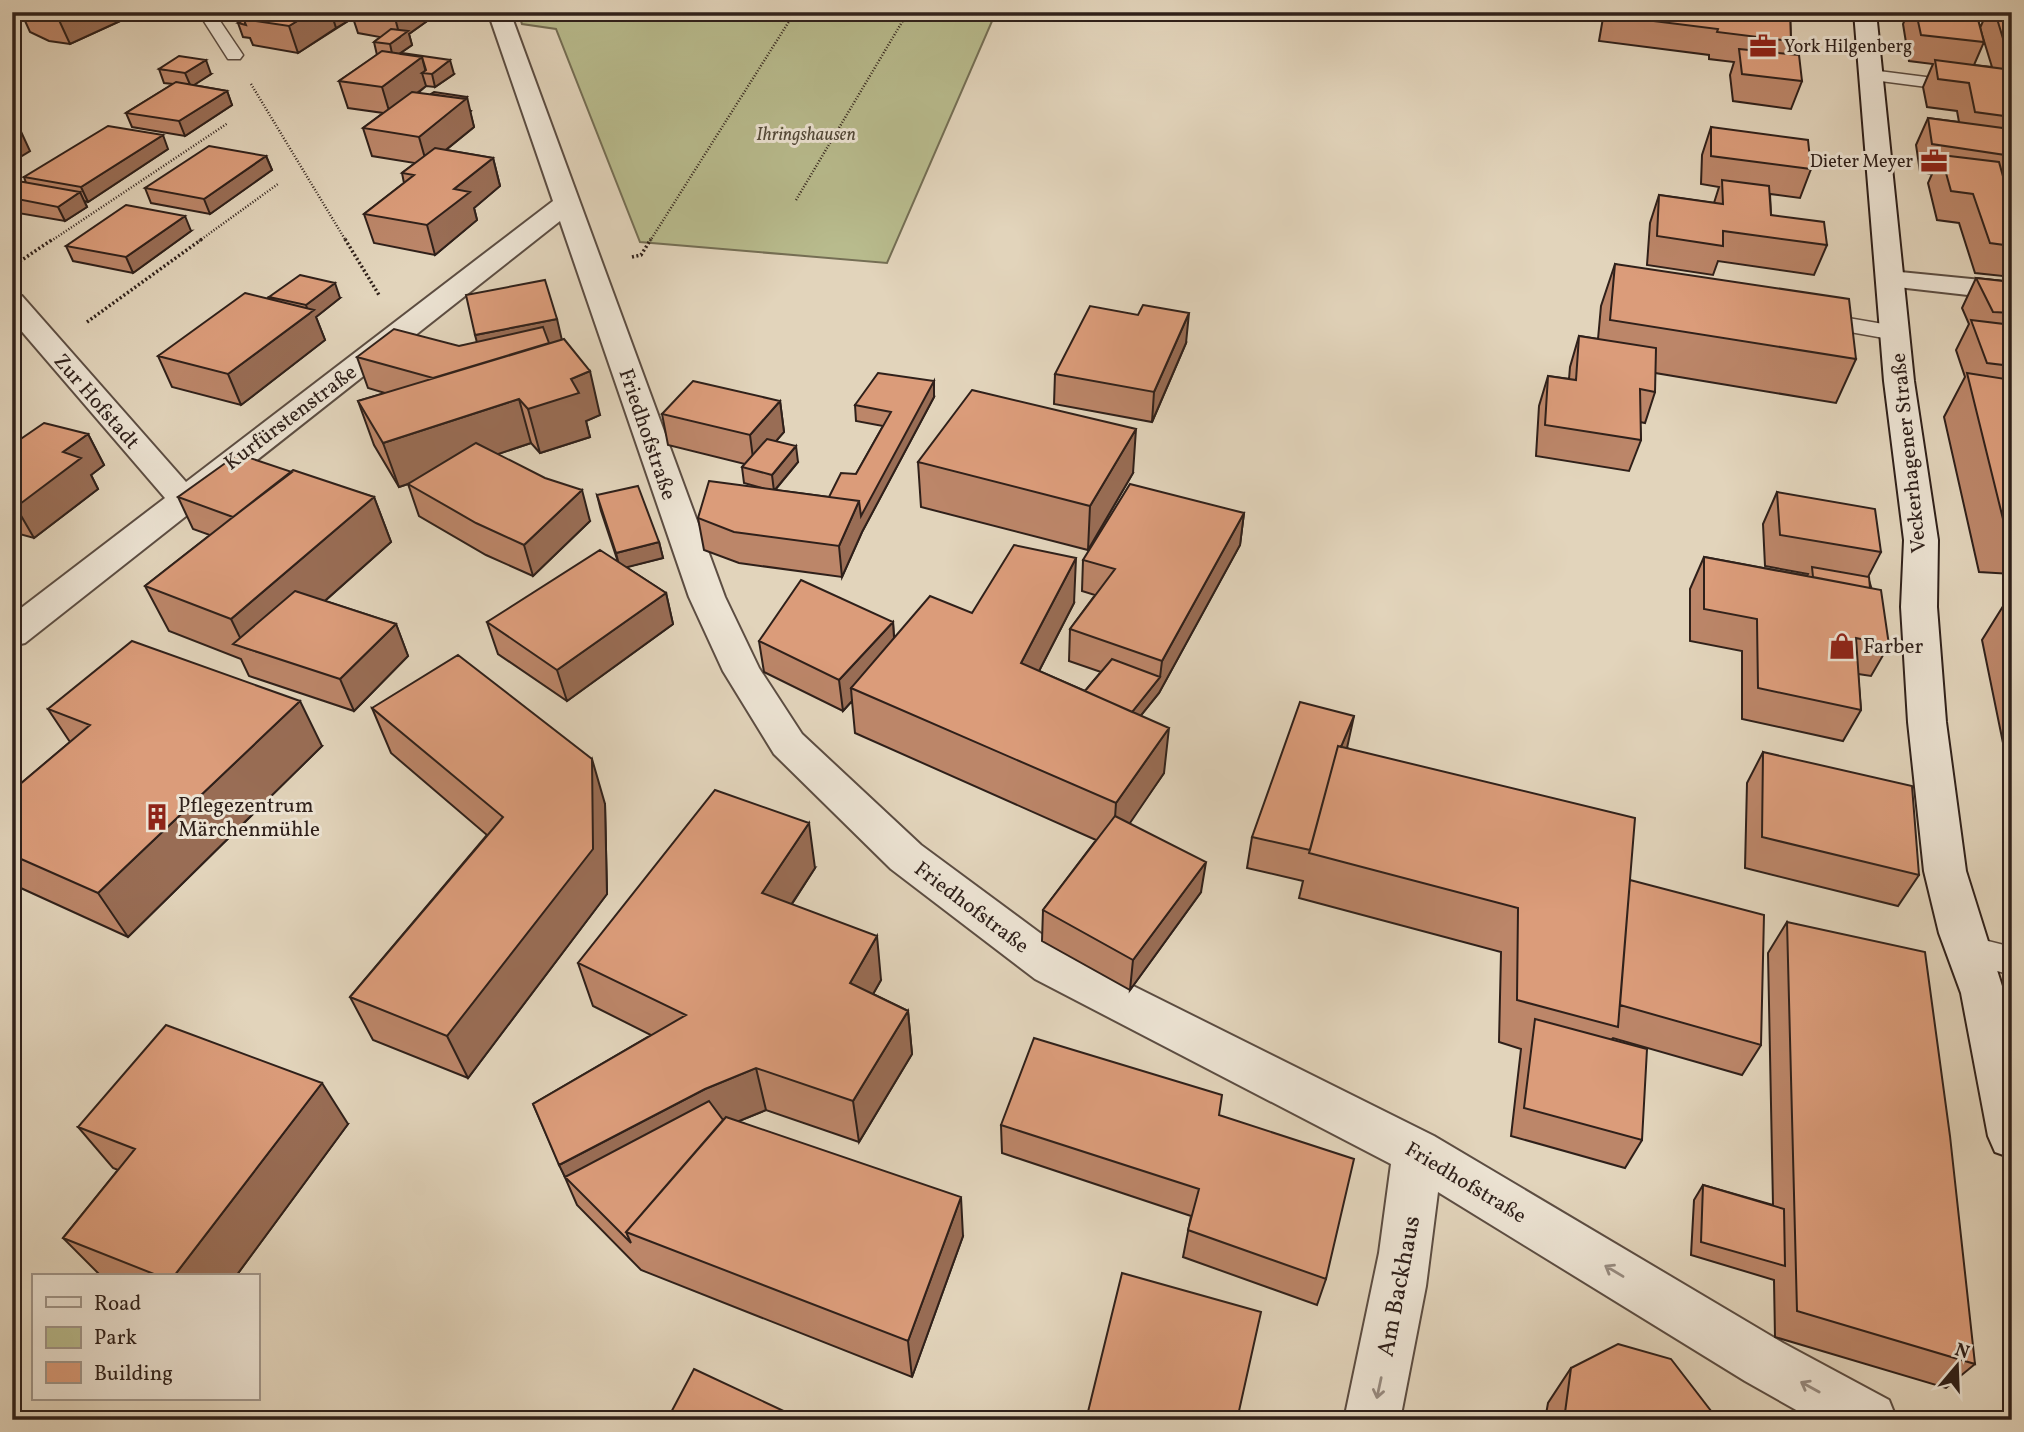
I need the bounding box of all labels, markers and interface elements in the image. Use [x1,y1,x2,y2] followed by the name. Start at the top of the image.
[1748,31,1778,61] office icon: York Hilgenberg
[1784,35,1912,60] place label: York Hilgenberg
[756,123,856,148] park label: Ihringshausen
[1919,146,1949,176] office icon: Dieter Meyer
[1810,150,1913,175] place label: Dieter Meyer
[46,348,146,456] street label: Zur Hofstadt
[1885,351,1934,554] street label: Veckerhagener Straße
[218,358,363,478] street label: Kurfürstenstraße
[611,365,683,504] street label: Friedhofstraße
[1827,631,1857,661] shop icon: Farber
[1863,633,1923,662] place label: Farber
[178,792,320,845] place label: Pflegezentrum Märchenmühle
[142,802,172,832] building icon: Pflegezentrum Märchenmühle
[908,855,1035,961] street label: Friedhofstraße
[1399,1136,1531,1231] street label: Friedhofstraße
[1370,1213,1430,1360] street label: Am Backhaus
[1604,1263,1624,1277] one-way arrow
[32,1274,259,1400] legend
[94,1290,141,1319] text: Road
[94,1324,137,1353] text: Park
[1923,1330,1993,1400] north arrow
[1951,1337,1973,1366] text: N
[94,1360,173,1389] text: Building
[1371,1376,1385,1399] one-way arrow
[1800,1380,1820,1394] one-way arrow

